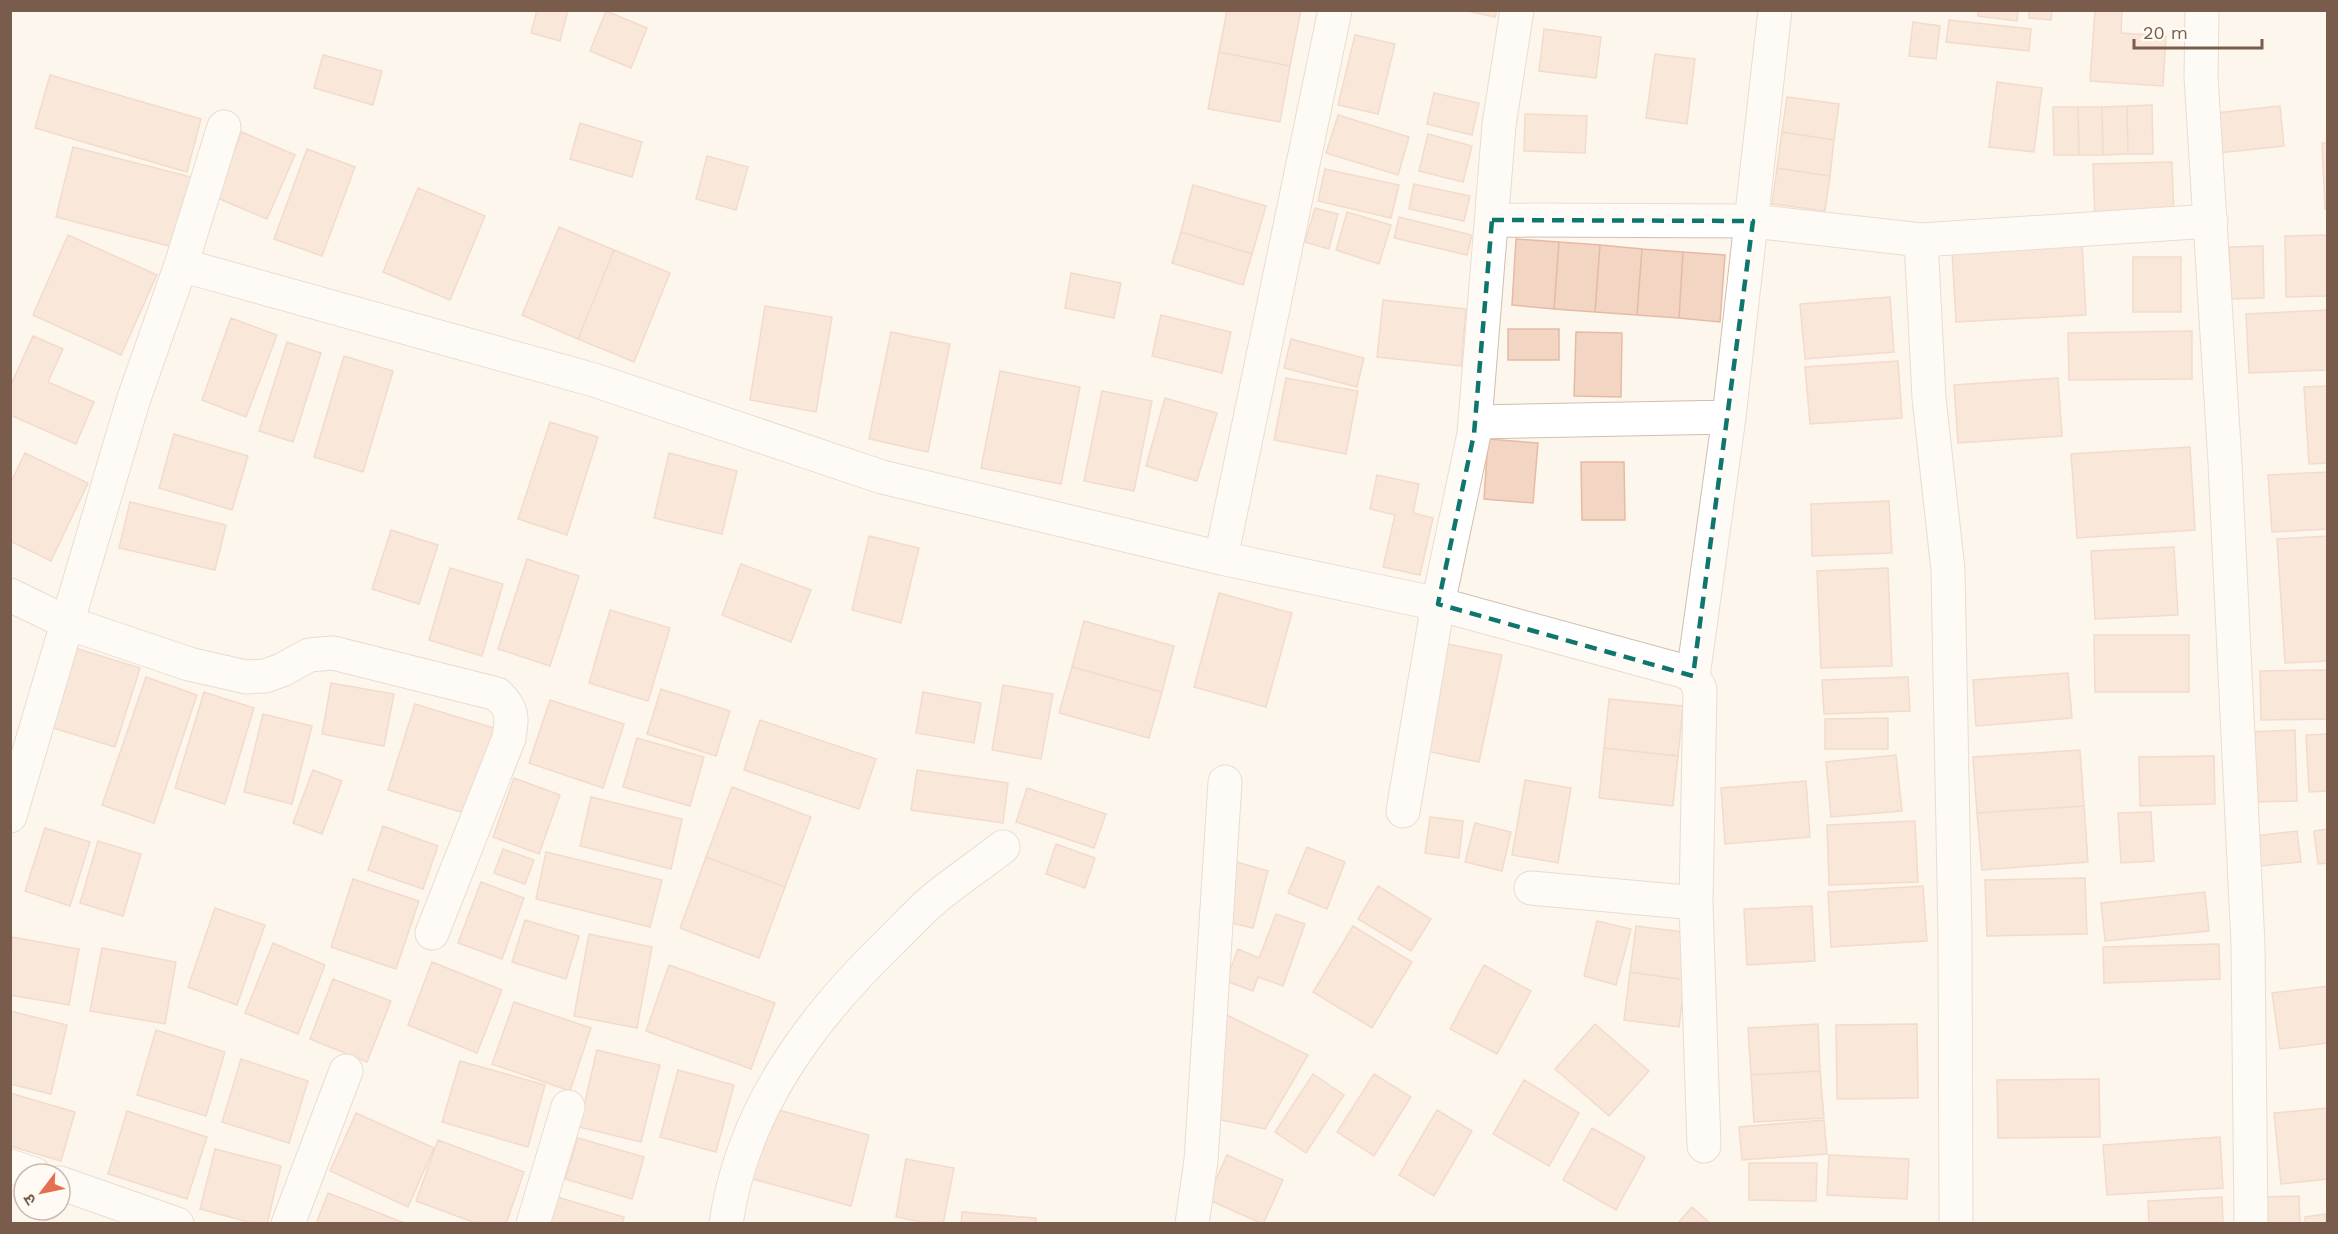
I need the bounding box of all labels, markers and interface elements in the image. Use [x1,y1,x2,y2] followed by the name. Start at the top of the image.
[2134,12,2262,50] scale bar
[2143,22,2188,43] text: 20 m
[12,1162,72,1222] north arrow
[19,1190,40,1209] text: उ

